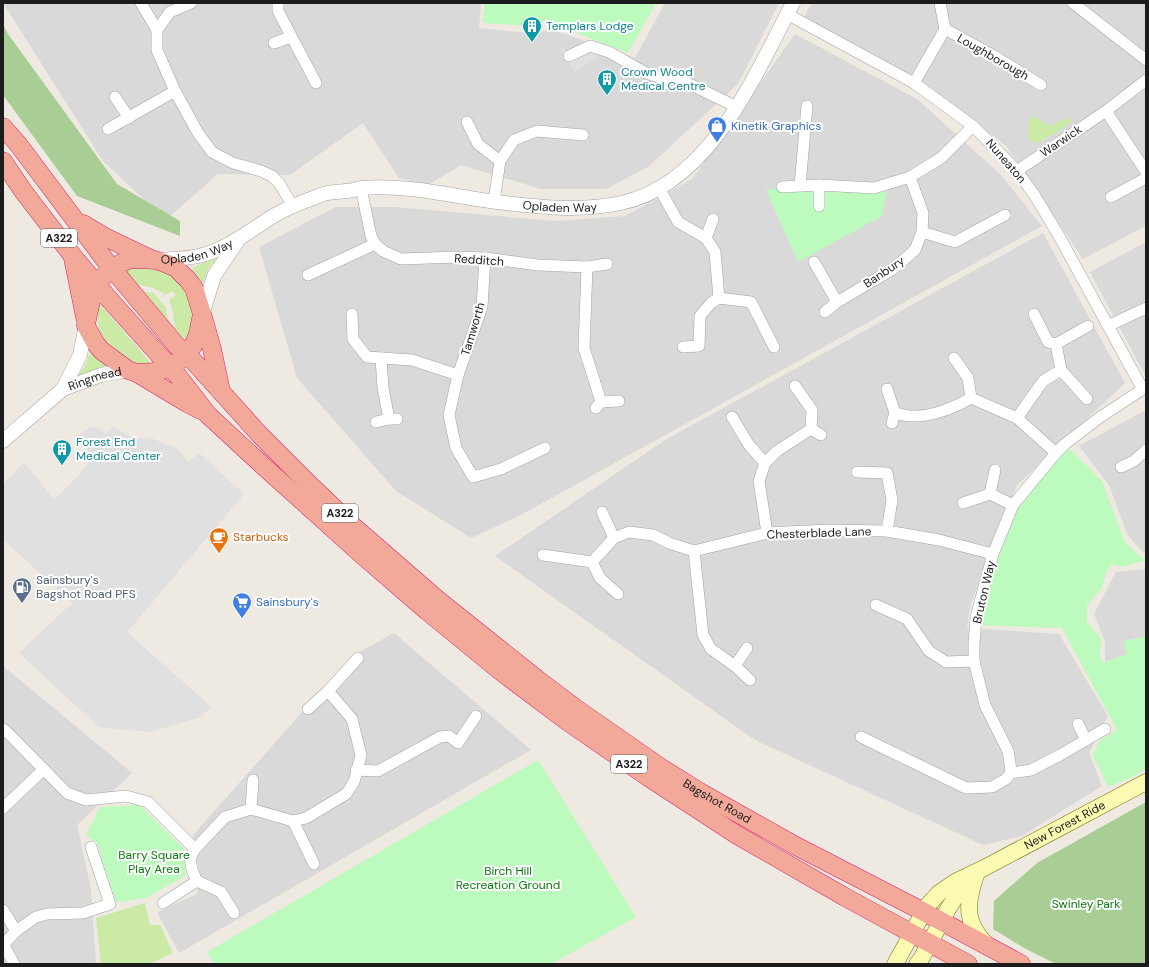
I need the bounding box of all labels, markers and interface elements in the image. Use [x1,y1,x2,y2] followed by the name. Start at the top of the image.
[521,15,543,43] building icon: Templars Lodge
[546,18,634,34] place label: Templars Lodge
[954,30,1032,84] street label: Loughborough
[621,64,706,94] place label: Crown Wood Medical Centre
[596,68,618,96] building icon: Crown Wood Medical Centre
[706,115,728,143] shop icon: Kinetik Graphics
[731,118,821,134] place label: Kinetik Graphics
[1037,121,1085,161] street label: Warwick
[982,135,1030,187] street label: Nuneaton
[522,197,598,216] street label: Opladen Way
[41,229,77,247] road number: A322
[160,235,236,268] street label: Opladen Way
[454,250,505,270] street label: Redditch
[860,252,908,292] street label: Banbury
[457,300,489,358] street label: Tamworth
[66,363,123,394] street label: Ringmead
[76,434,161,464] place label: Forest End Medical Center
[51,438,73,466] building icon: Forest End Medical Center
[322,504,358,522] road number: A322
[766,523,872,543] street label: Chesterblade Lane
[208,526,230,554] cafe icon: Starbucks
[233,529,289,545] place label: Starbucks
[969,559,999,625] street label: Bruton Way
[36,572,136,602] place label: Sainsbury's Bagshot Road PFS
[11,576,33,604] fuel station icon: Sainsbury's Bagshot Road PFS
[231,591,253,619] supermarket icon: Sainsbury's
[256,594,319,610] place label: Sainsbury's
[611,755,647,773] road number: A322
[680,775,754,827] street label: Bagshot Road
[1021,797,1108,853] street label: New Forest Ride
[118,847,190,877] park label: Barry Square Play Area
[456,863,560,893] park label: Birch Hill Recreation Ground
[1052,896,1120,912] park label: Swinley Park

